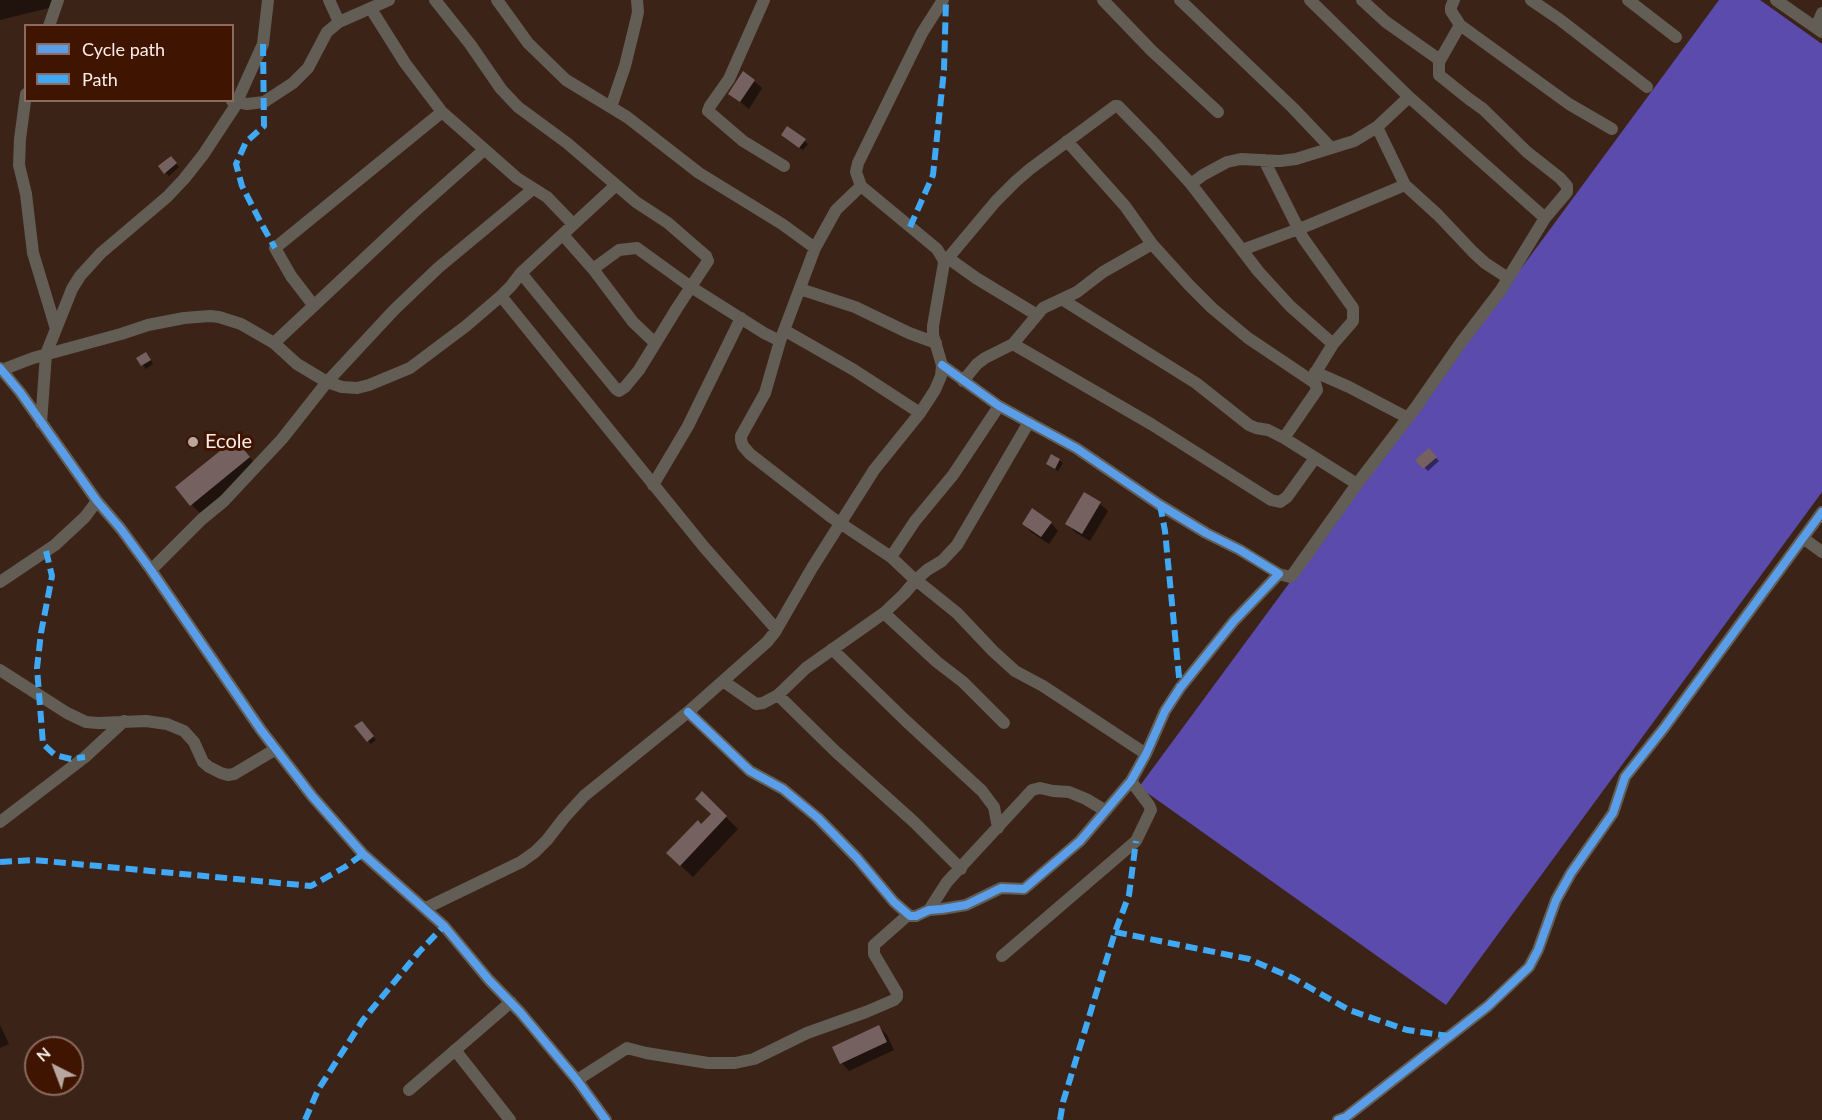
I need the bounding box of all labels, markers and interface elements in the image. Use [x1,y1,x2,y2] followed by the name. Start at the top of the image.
[24,24,234,102] legend
[82,38,165,60] text: Cycle path
[82,68,118,90] text: Path
[205,430,252,454] place label: Ecole
[186,435,200,449] marker: Ecole
[24,1036,84,1096] north arrow
[32,1043,54,1065] text: N

